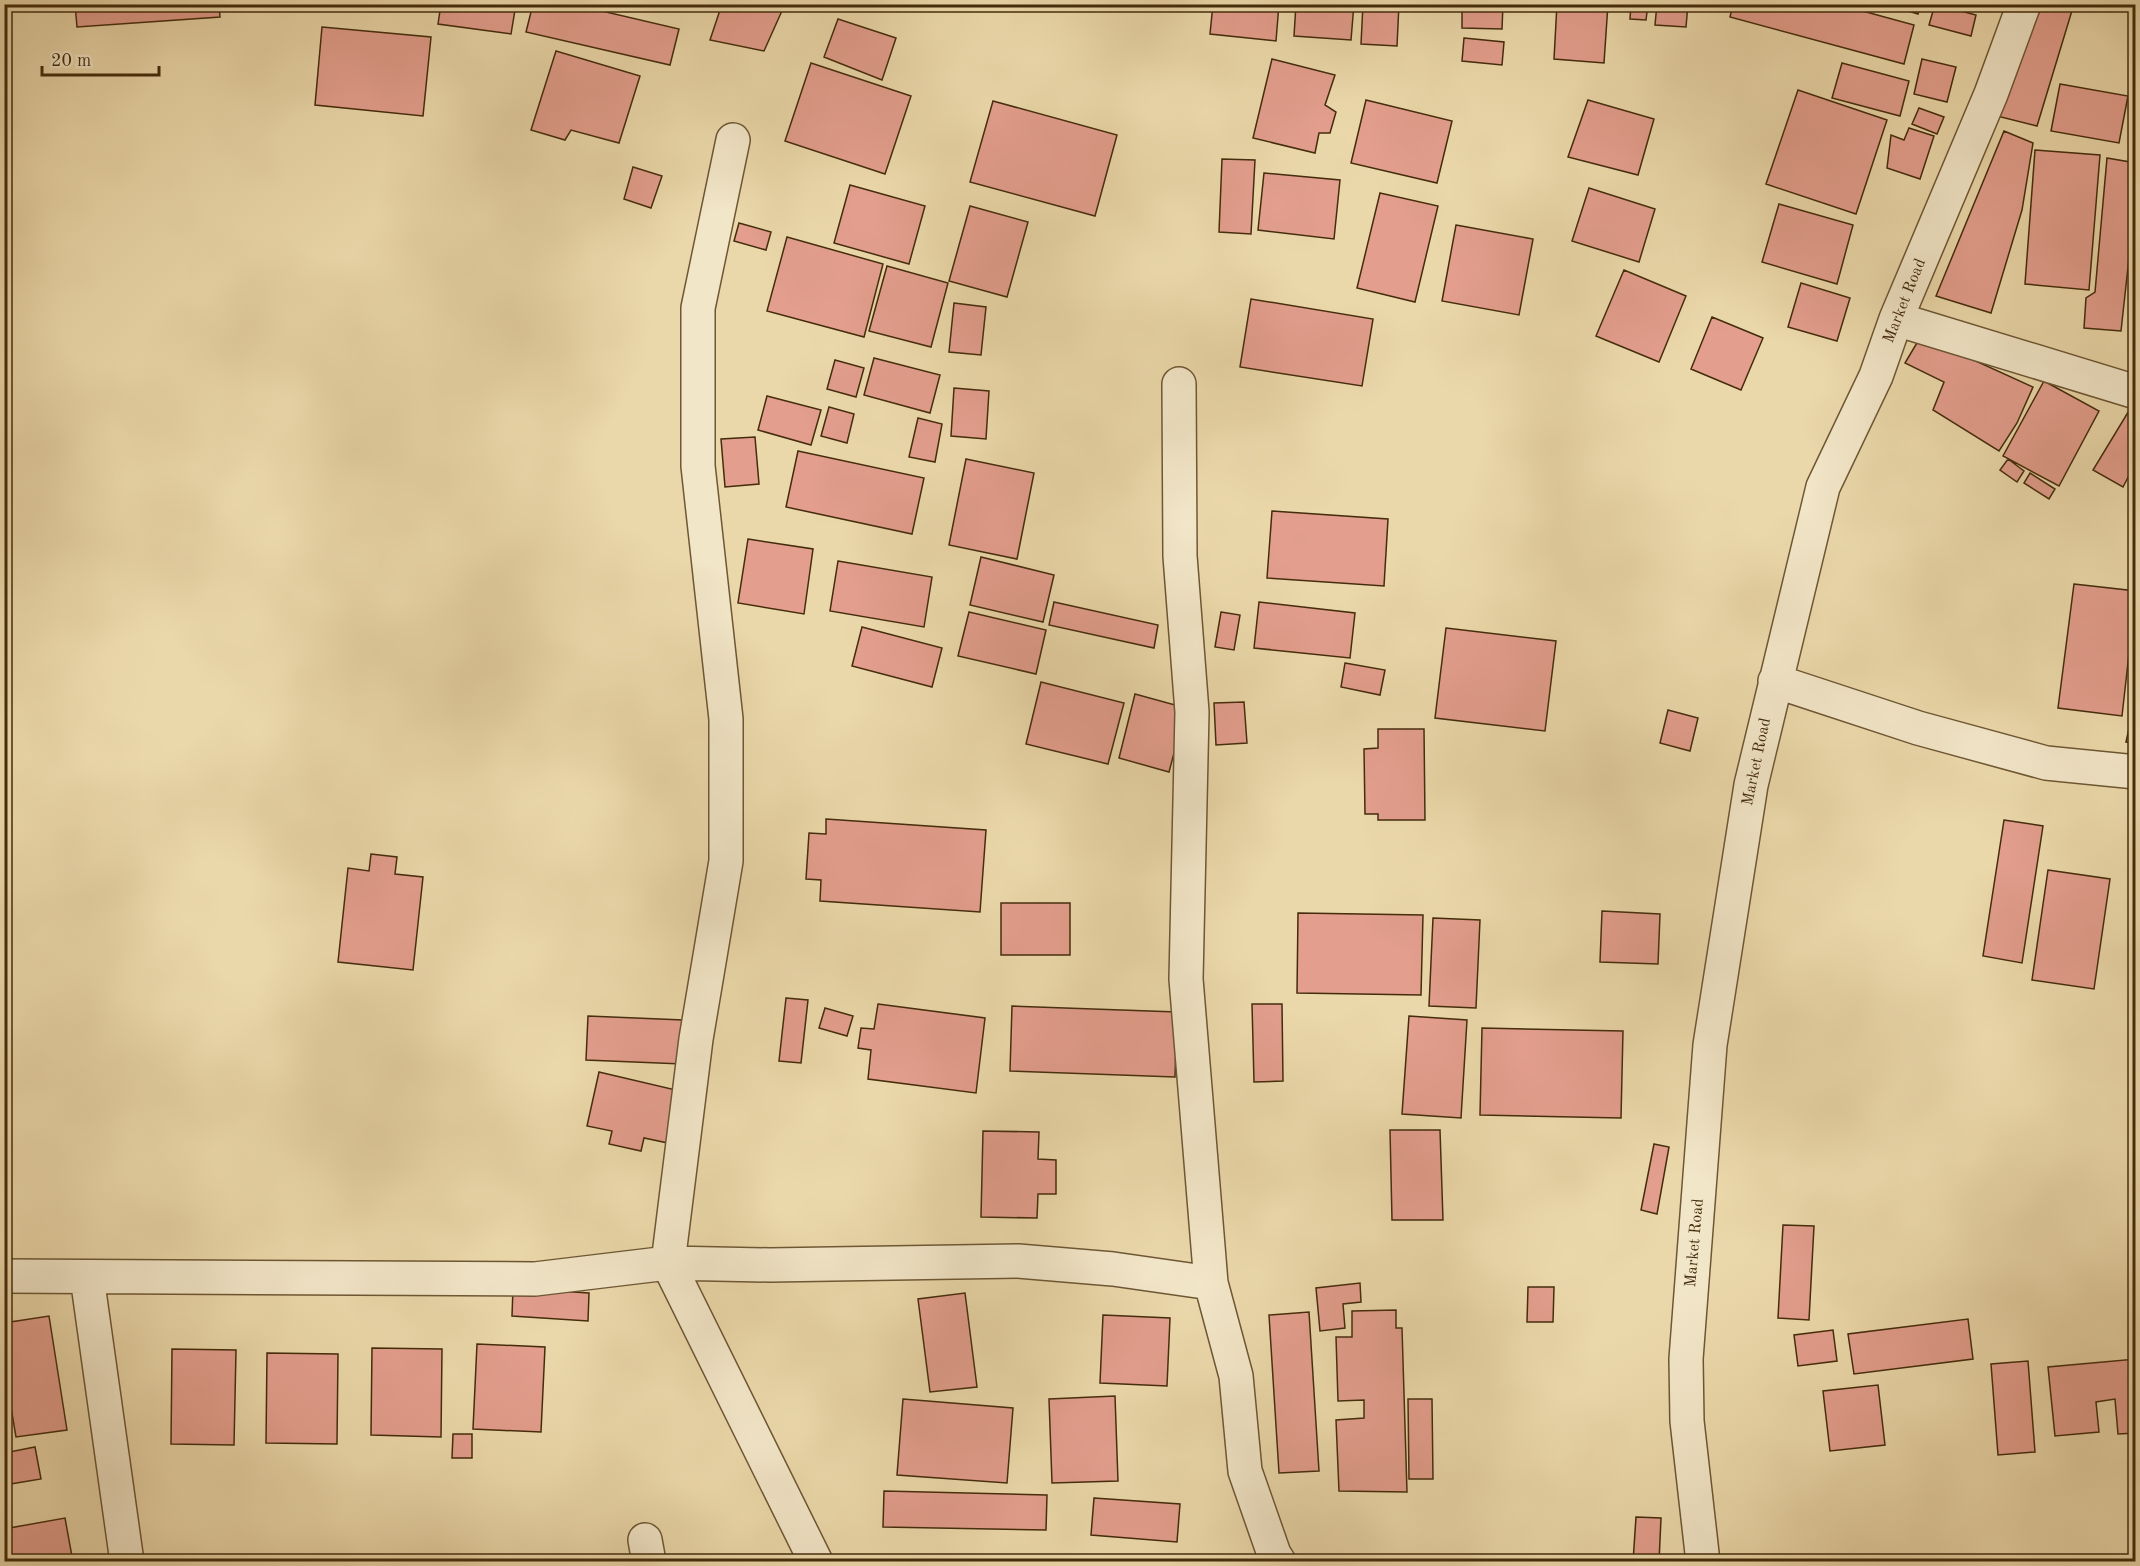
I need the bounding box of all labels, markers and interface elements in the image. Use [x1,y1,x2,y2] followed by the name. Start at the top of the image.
[42,39,159,77] scale bar
[51,52,91,70] text: 20 m
[1881,257,1929,345] street label: Market Road
[1740,717,1774,807] street label: Market Road
[1683,1198,1707,1288] street label: Market Road

